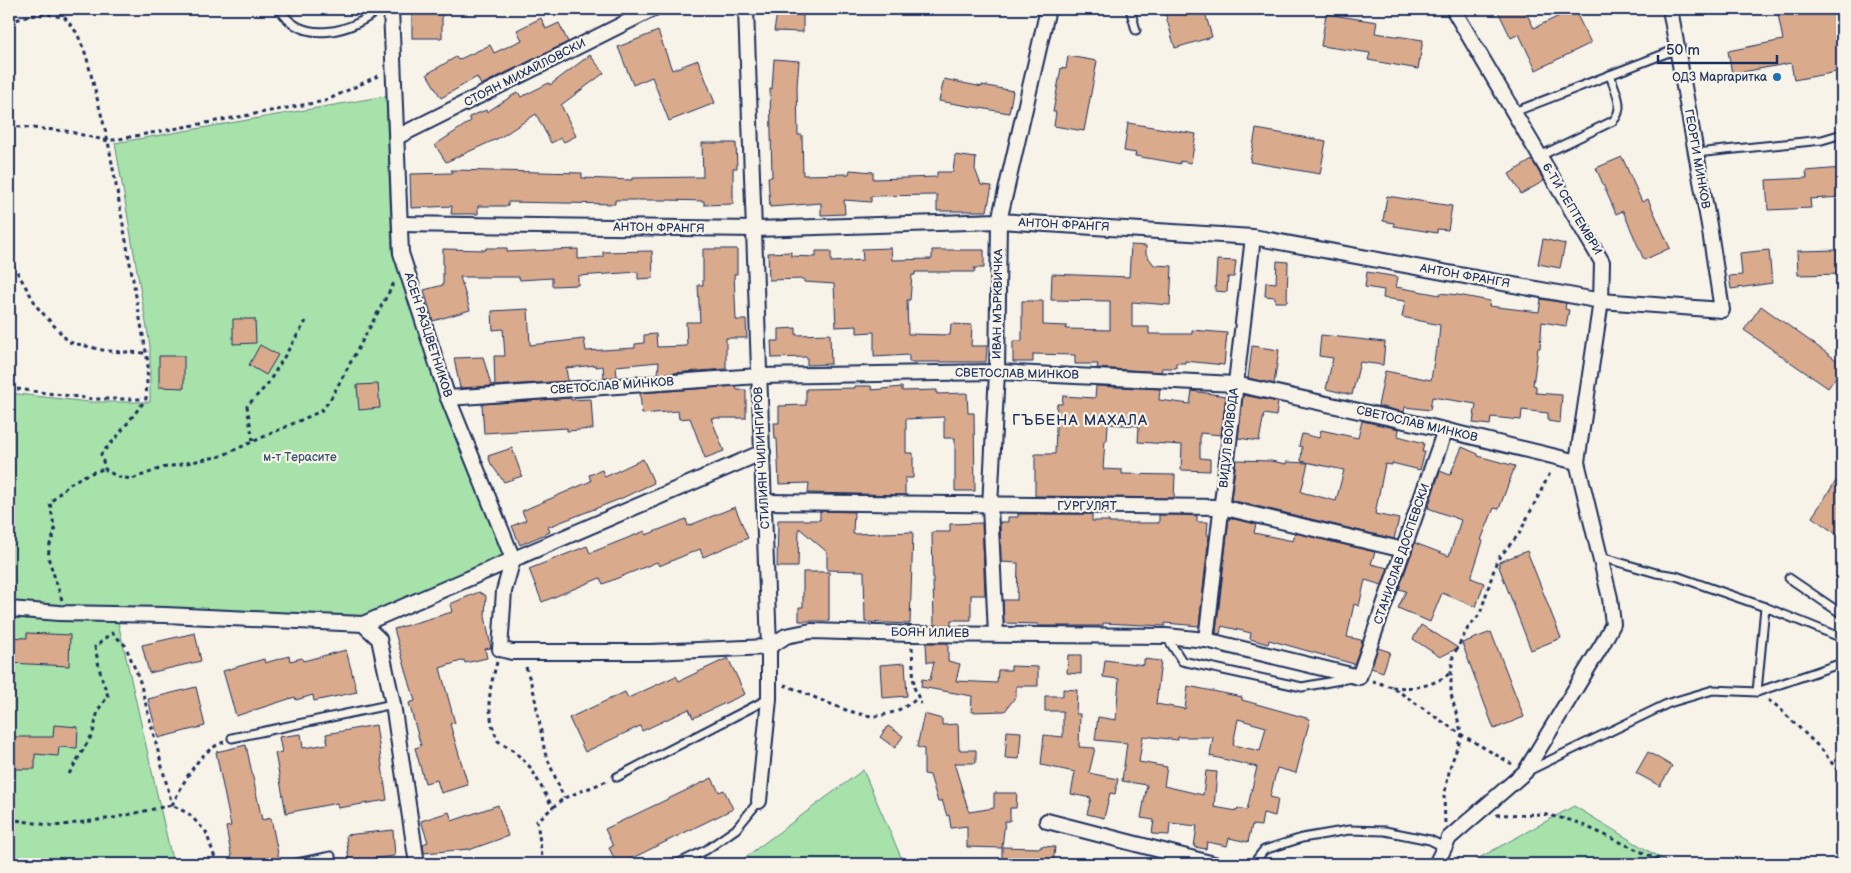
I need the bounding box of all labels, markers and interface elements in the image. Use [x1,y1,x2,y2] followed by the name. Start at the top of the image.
[1658,32,1777,64] scale bar
[462,36,588,110] street label: СТОЯН МИХАЙЛОВСКИ
[1666,41,1700,60] text: 50 m
[1672,70,1767,85] place label: ОДЗ Маргаритка
[1771,71,1783,83] marker: ОДЗ Маргаритка
[1681,108,1713,210] street label: ГЕОРГИ МИНКОВ
[1539,160,1605,258] street label: 6-ТИ СЕПТЕМВРИ
[1017,215,1110,235] street label: АНТОН ФРАНГЯ
[612,220,705,236] street label: АНТОН ФРАНГЯ
[990,248,1006,359] street label: ИВАН МЪРКВИЧКА
[1418,261,1511,291] street label: АНТОН ФРАНГЯ
[400,270,455,400] street label: АСЕН РАЗЦВЕТНИКОВ
[955,365,1080,383] street label: СВЕТОСЛАВ МИНКОВ
[550,374,675,398] street label: СВЕТОСЛАВ МИНКОВ
[751,386,773,530] street label: СТИЛИЯН ЧИЛИНГИРОВ
[1216,387,1242,489] street label: ВИДУЛ ВОЙВОДА
[1355,403,1479,445] street label: СВЕТОСЛАВ МИНКОВ
[1012,411,1148,430] district label: ГЪБЕНА МАХАЛА
[263,450,337,465] park label: м-т Терасите
[1371,481,1433,627] street label: СТАНИСЛАВ ДОСПЕВСКИ
[1057,499,1117,514] street label: ГУРГУЛЯТ
[891,625,970,641] street label: БОЯН ИЛИЕВ

